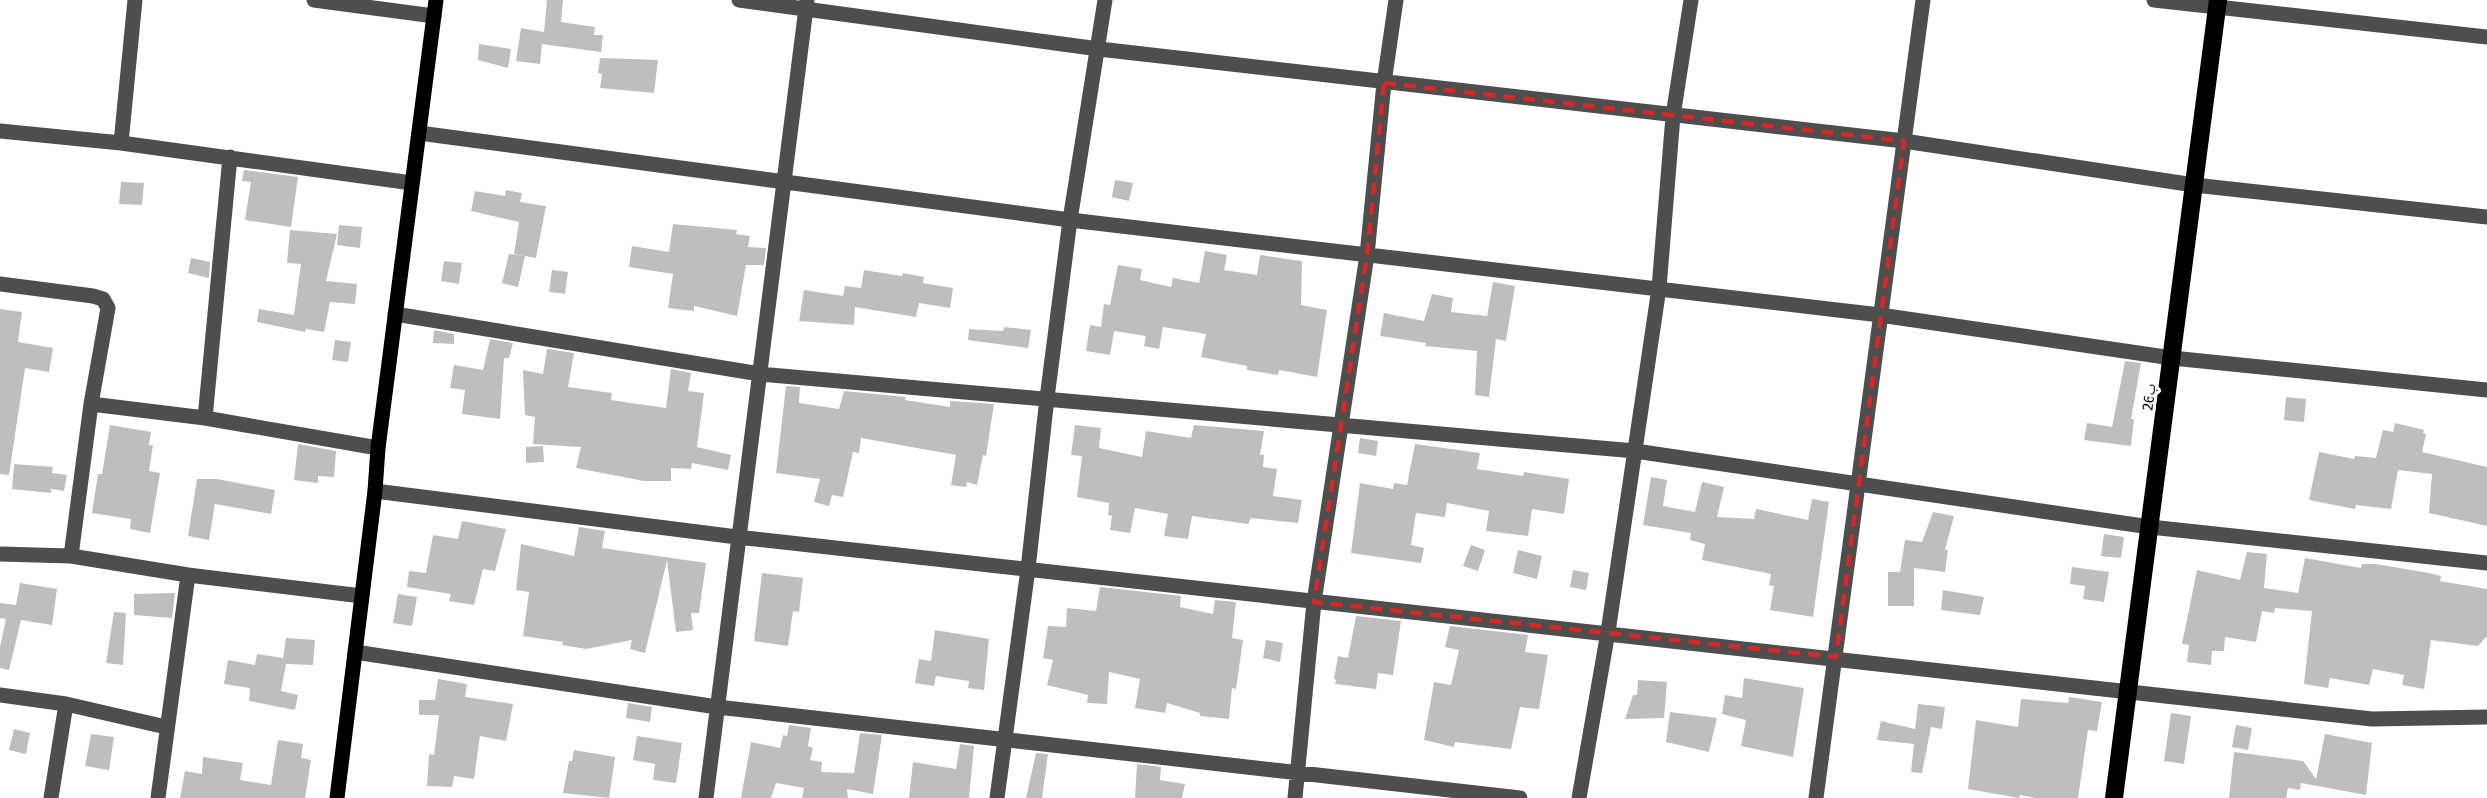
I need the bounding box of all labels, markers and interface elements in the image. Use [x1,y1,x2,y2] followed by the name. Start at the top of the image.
[2138,382,2160,412] street label: 26ب

